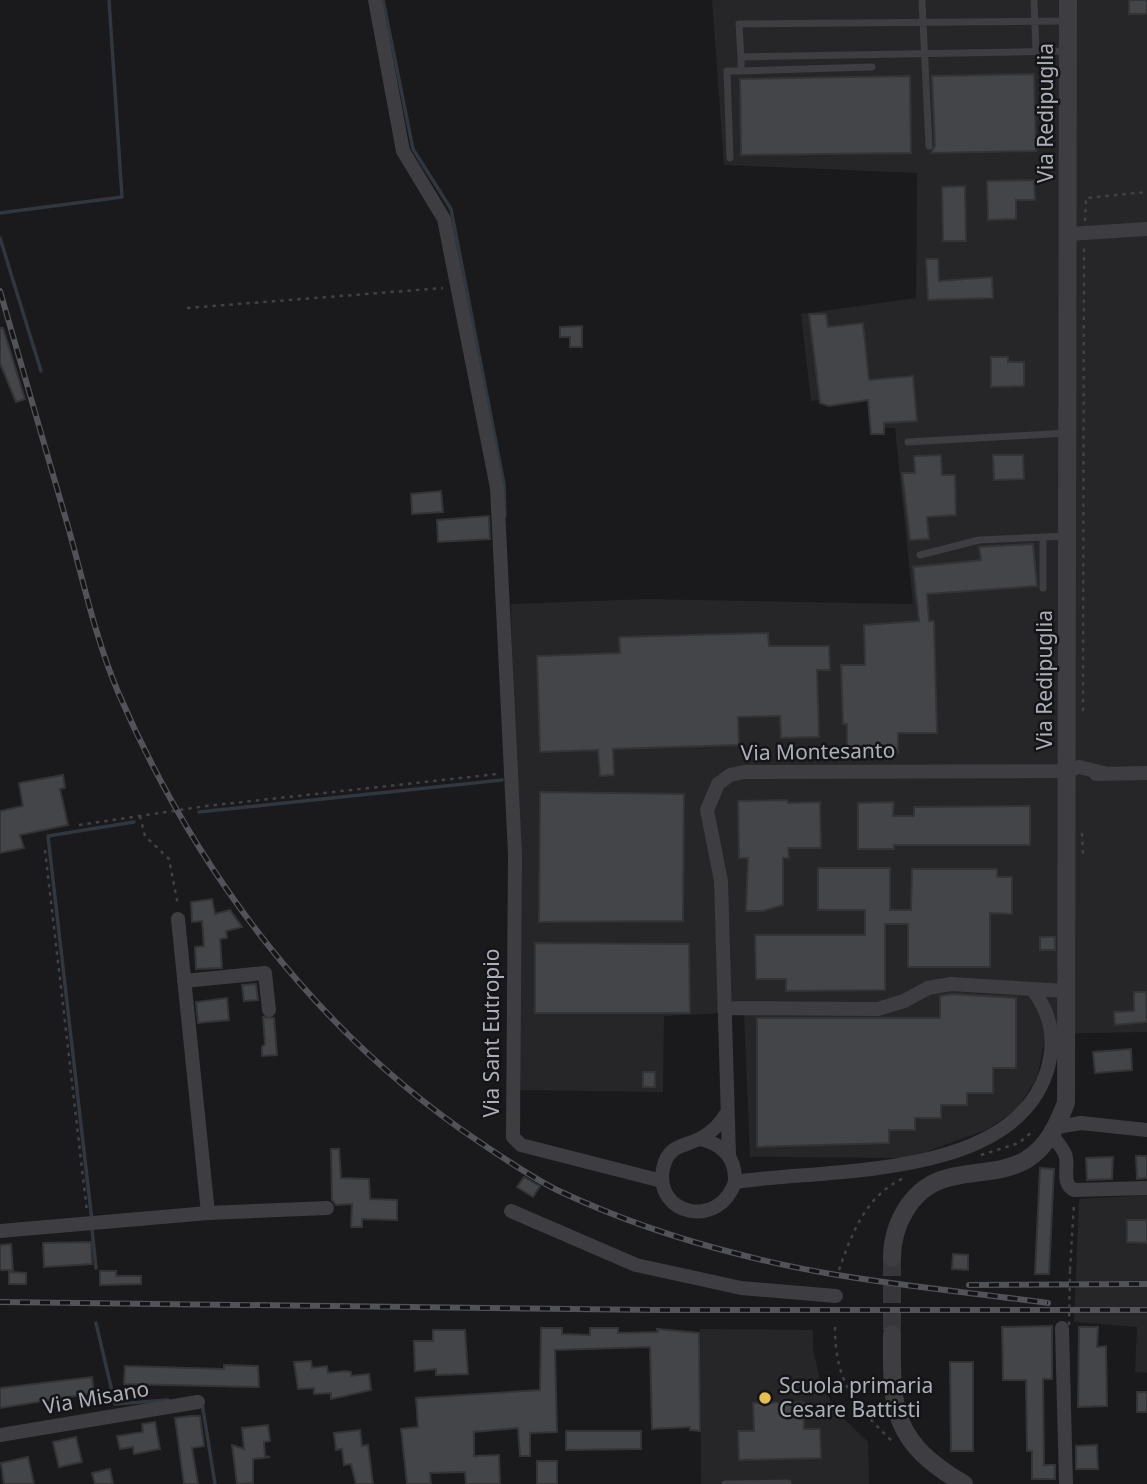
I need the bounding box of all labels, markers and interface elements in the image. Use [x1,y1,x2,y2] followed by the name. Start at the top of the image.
[1031,43,1059,183] street label: Via Redipuglia
[1030,610,1058,750] street label: Via Redipuglia
[740,736,895,766] street label: Via Montesanto
[477,949,505,1117] street label: Via Sant Eutropio
[779,1371,933,1423] place label: Scuola primaria Cesare Battisti
[41,1374,151,1420] street label: Via Misano
[757,1390,773,1406] marker: Scuola primaria Cesare Battisti

